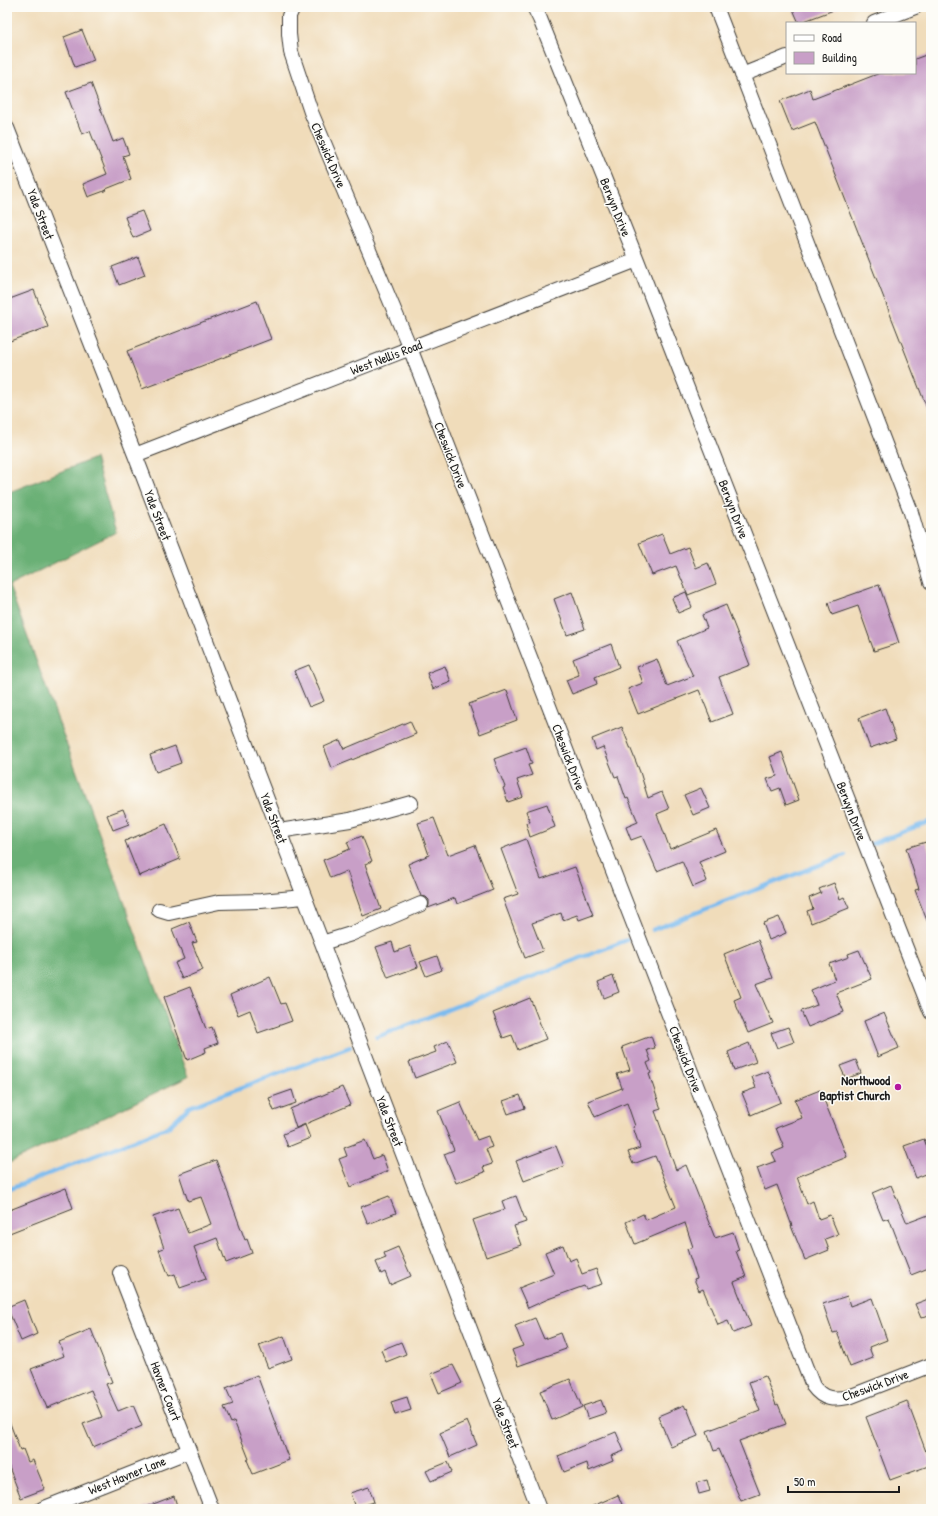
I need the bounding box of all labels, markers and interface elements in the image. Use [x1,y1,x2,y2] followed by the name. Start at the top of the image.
[786,22,916,74] legend
[822,29,842,46] text: Road
[822,49,857,66] text: Building
[307,119,351,191] street label: Cheswick Drive
[596,175,636,239] street label: Berwyn Drive
[23,186,59,242] street label: Yale Street
[348,335,424,379] street label: West Nellis Road
[430,419,472,491] street label: Cheswick Drive
[715,477,753,541] street label: Berwyn Drive
[140,487,176,543] street label: Yale Street
[548,721,590,793] street label: Cheswick Drive
[833,779,871,843] street label: Berwyn Drive
[256,790,292,846] street label: Yale Street
[665,1023,707,1095] street label: Cheswick Drive
[820,1071,891,1105] place label: Northwood Baptist Church
[893,1082,903,1092] marker: Northwood Baptist Church
[372,1093,408,1149] street label: Yale Street
[146,1359,186,1424] street label: Havner Court
[839,1365,911,1405] street label: Cheswick Drive
[488,1395,524,1451] street label: Yale Street
[86,1451,168,1499] street label: West Havner Lane
[788,1468,899,1494] scale bar
[794,1473,815,1490] text: 50 m

